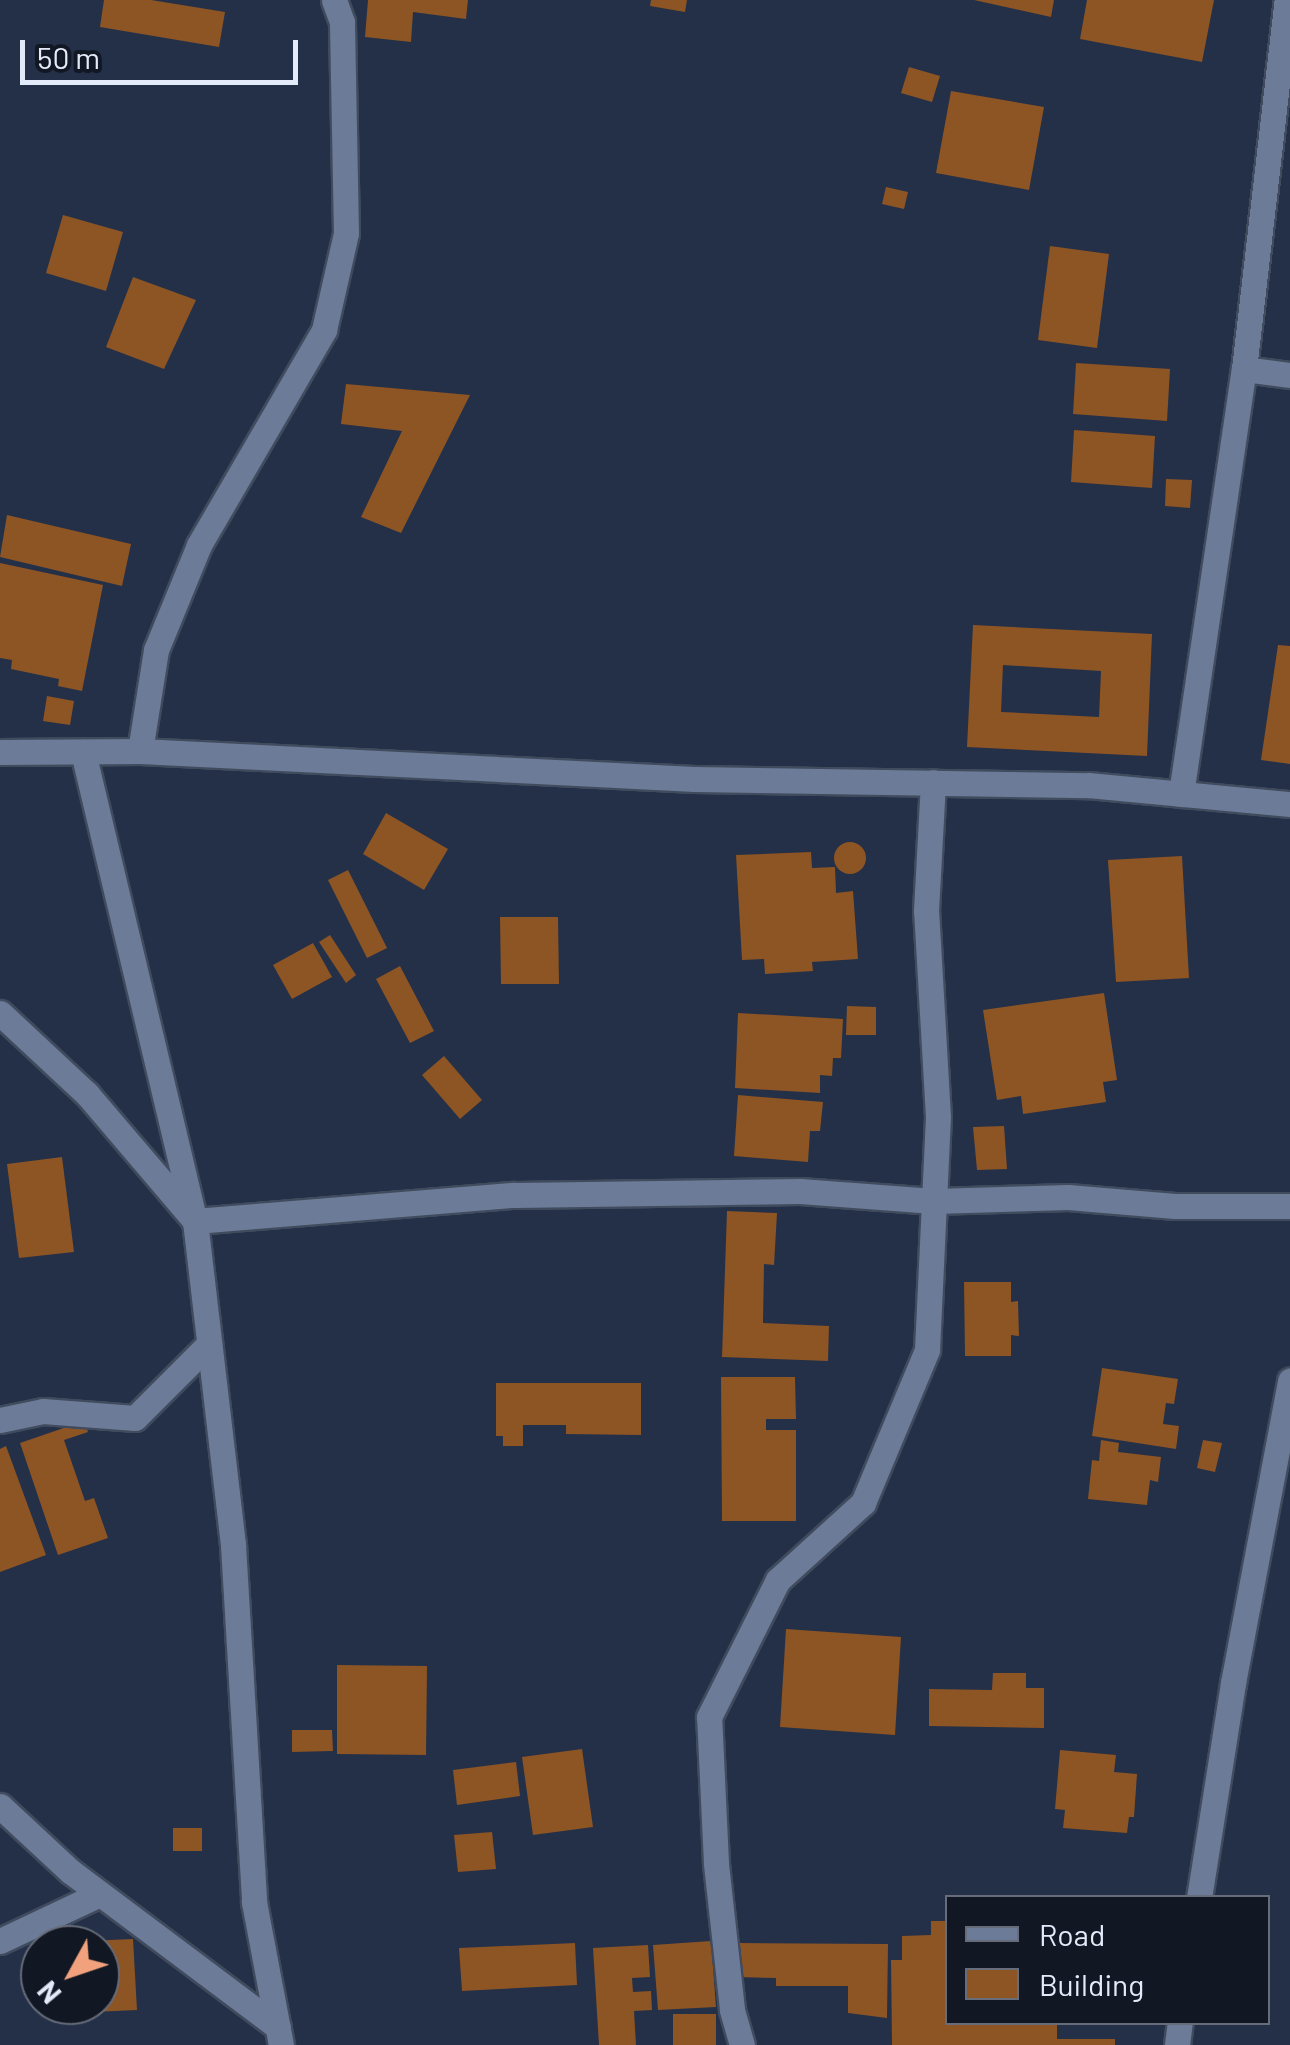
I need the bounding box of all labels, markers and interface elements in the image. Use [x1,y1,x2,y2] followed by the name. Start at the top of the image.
[25,20,302,82] scale bar
[37,39,100,75] text: 50 m
[945,1895,1270,2025] legend
[1039,1916,1105,1952] text: Road
[20,1925,120,2025] north arrow
[1039,1966,1144,2002] text: Building
[30,1975,68,2011] text: N

